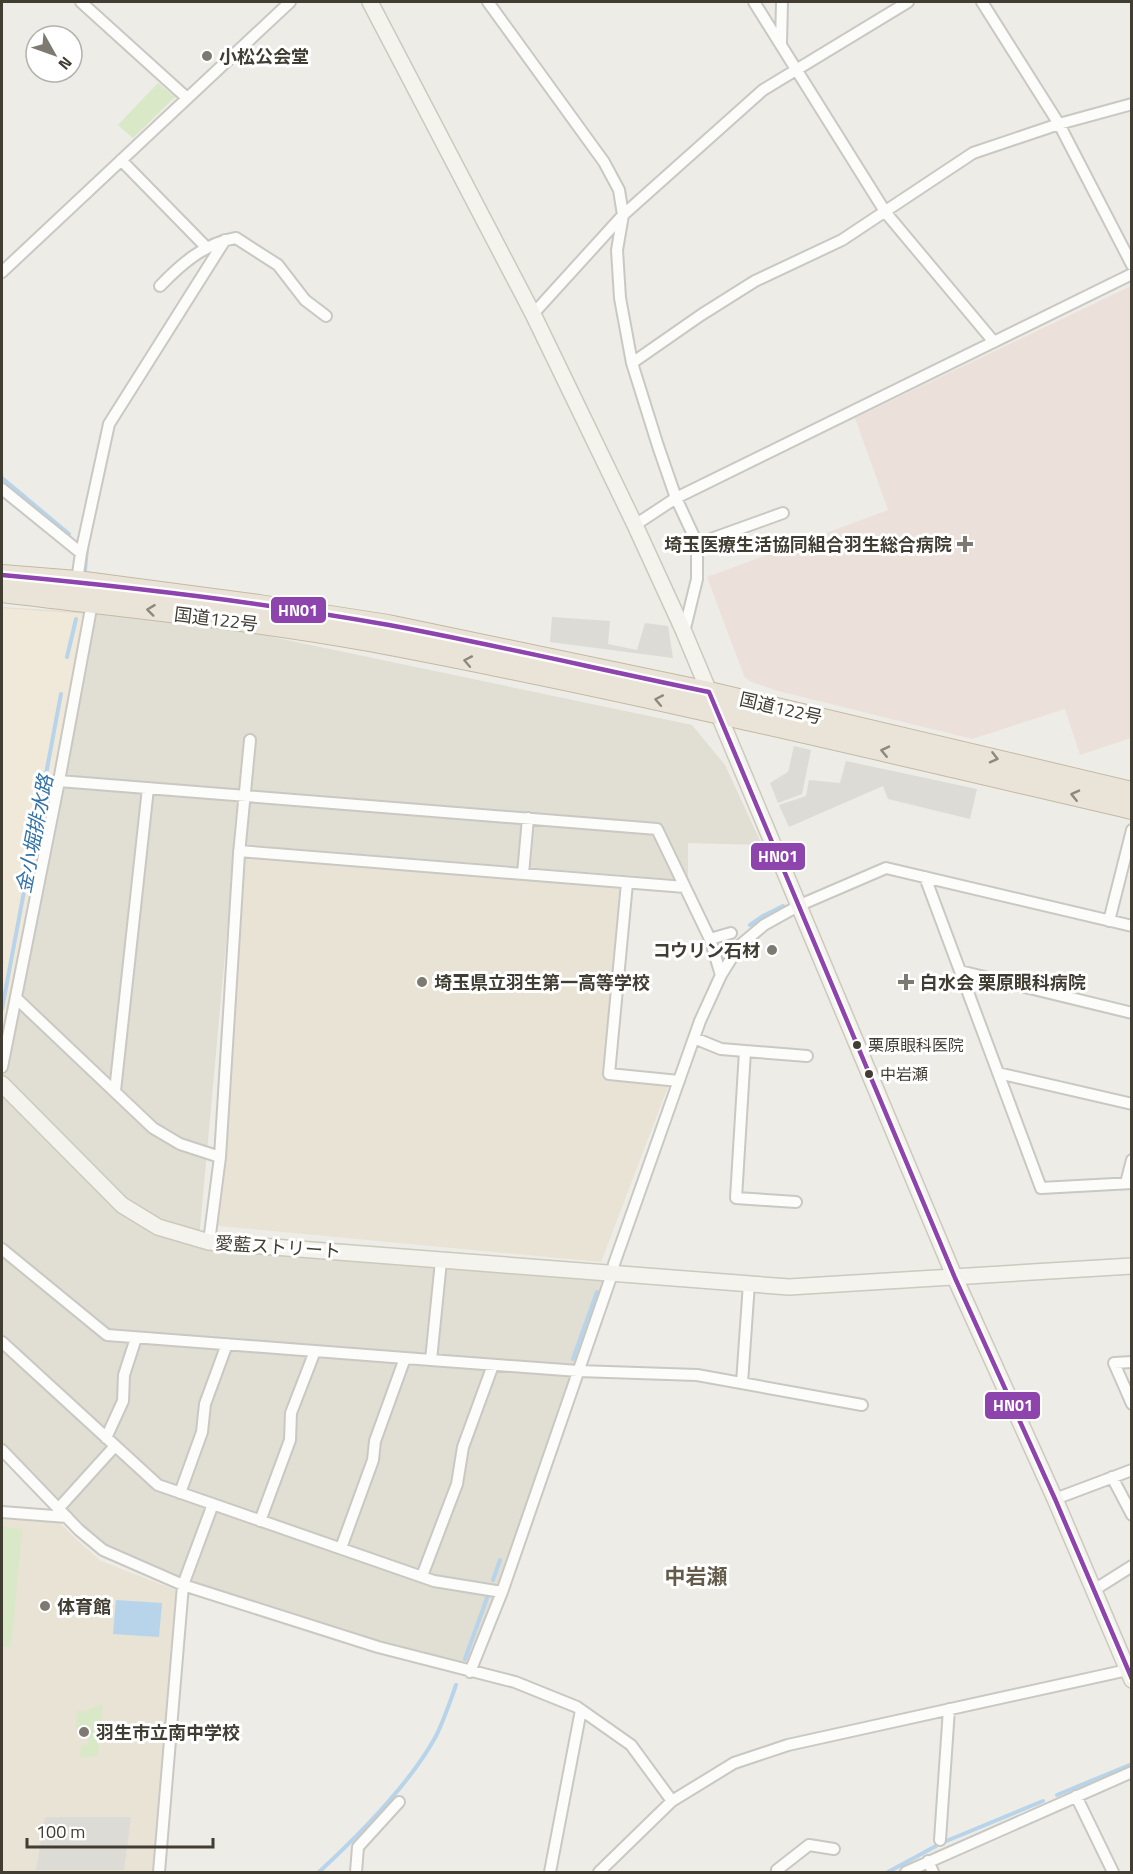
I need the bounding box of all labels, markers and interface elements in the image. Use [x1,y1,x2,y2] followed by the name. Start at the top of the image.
[24,24,84,84] north arrow
[219,43,309,70] place label: 小松公会堂
[200,49,214,63] marker: 小松公会堂
[53,52,78,76] text: N
[664,531,952,558] place label: 埼玉医療生活協同組合羽生総合病院
[956,535,974,553] marker: 埼玉医療生活協同組合羽生総合病院
[270,596,327,624] line badge: HN01
[278,598,318,622] text: HN01
[173,600,259,638] street label: 国道122号
[146,605,155,617] one-way arrow
[463,655,473,668] one-way arrow
[737,685,825,731] street label: 国道122号
[654,694,664,707] one-way arrow
[880,746,890,759] one-way arrow
[989,751,999,764] one-way arrow
[7,770,61,896] water label: 金小堀排水路
[1070,790,1080,803] one-way arrow
[750,842,806,871] line badge: HN01
[758,844,798,868] text: HN01
[653,937,760,964] place label: コウリン石材
[765,943,779,957] marker: コウリン石材
[434,969,650,996] place label: 埼玉県立羽生第一高等学校
[920,969,1086,996] place label: 白水会 栗原眼科病院
[897,973,915,991] marker: 白水会 栗原眼科病院
[415,975,429,989] marker: 埼玉県立羽生第一高等学校
[868,1033,964,1057] place label: 栗原眼科医院
[851,1039,863,1051] marker: 栗原眼科医院
[880,1062,928,1086] place label: 中岩瀬
[863,1068,875,1080] marker: 中岩瀬
[214,1229,342,1265] street label: 愛藍ストリート
[984,1391,1041,1420] line badge: HN01
[993,1393,1033,1417] text: HN01
[665,1560,728,1592] district label: 中岩瀬
[57,1593,111,1620] place label: 体育館
[38,1599,52,1613] marker: 体育館
[96,1719,240,1746] place label: 羽生市立南中学校
[77,1725,91,1739] marker: 羽生市立南中学校
[27,1811,213,1849] scale bar
[36,1818,85,1845] text: 100 m

